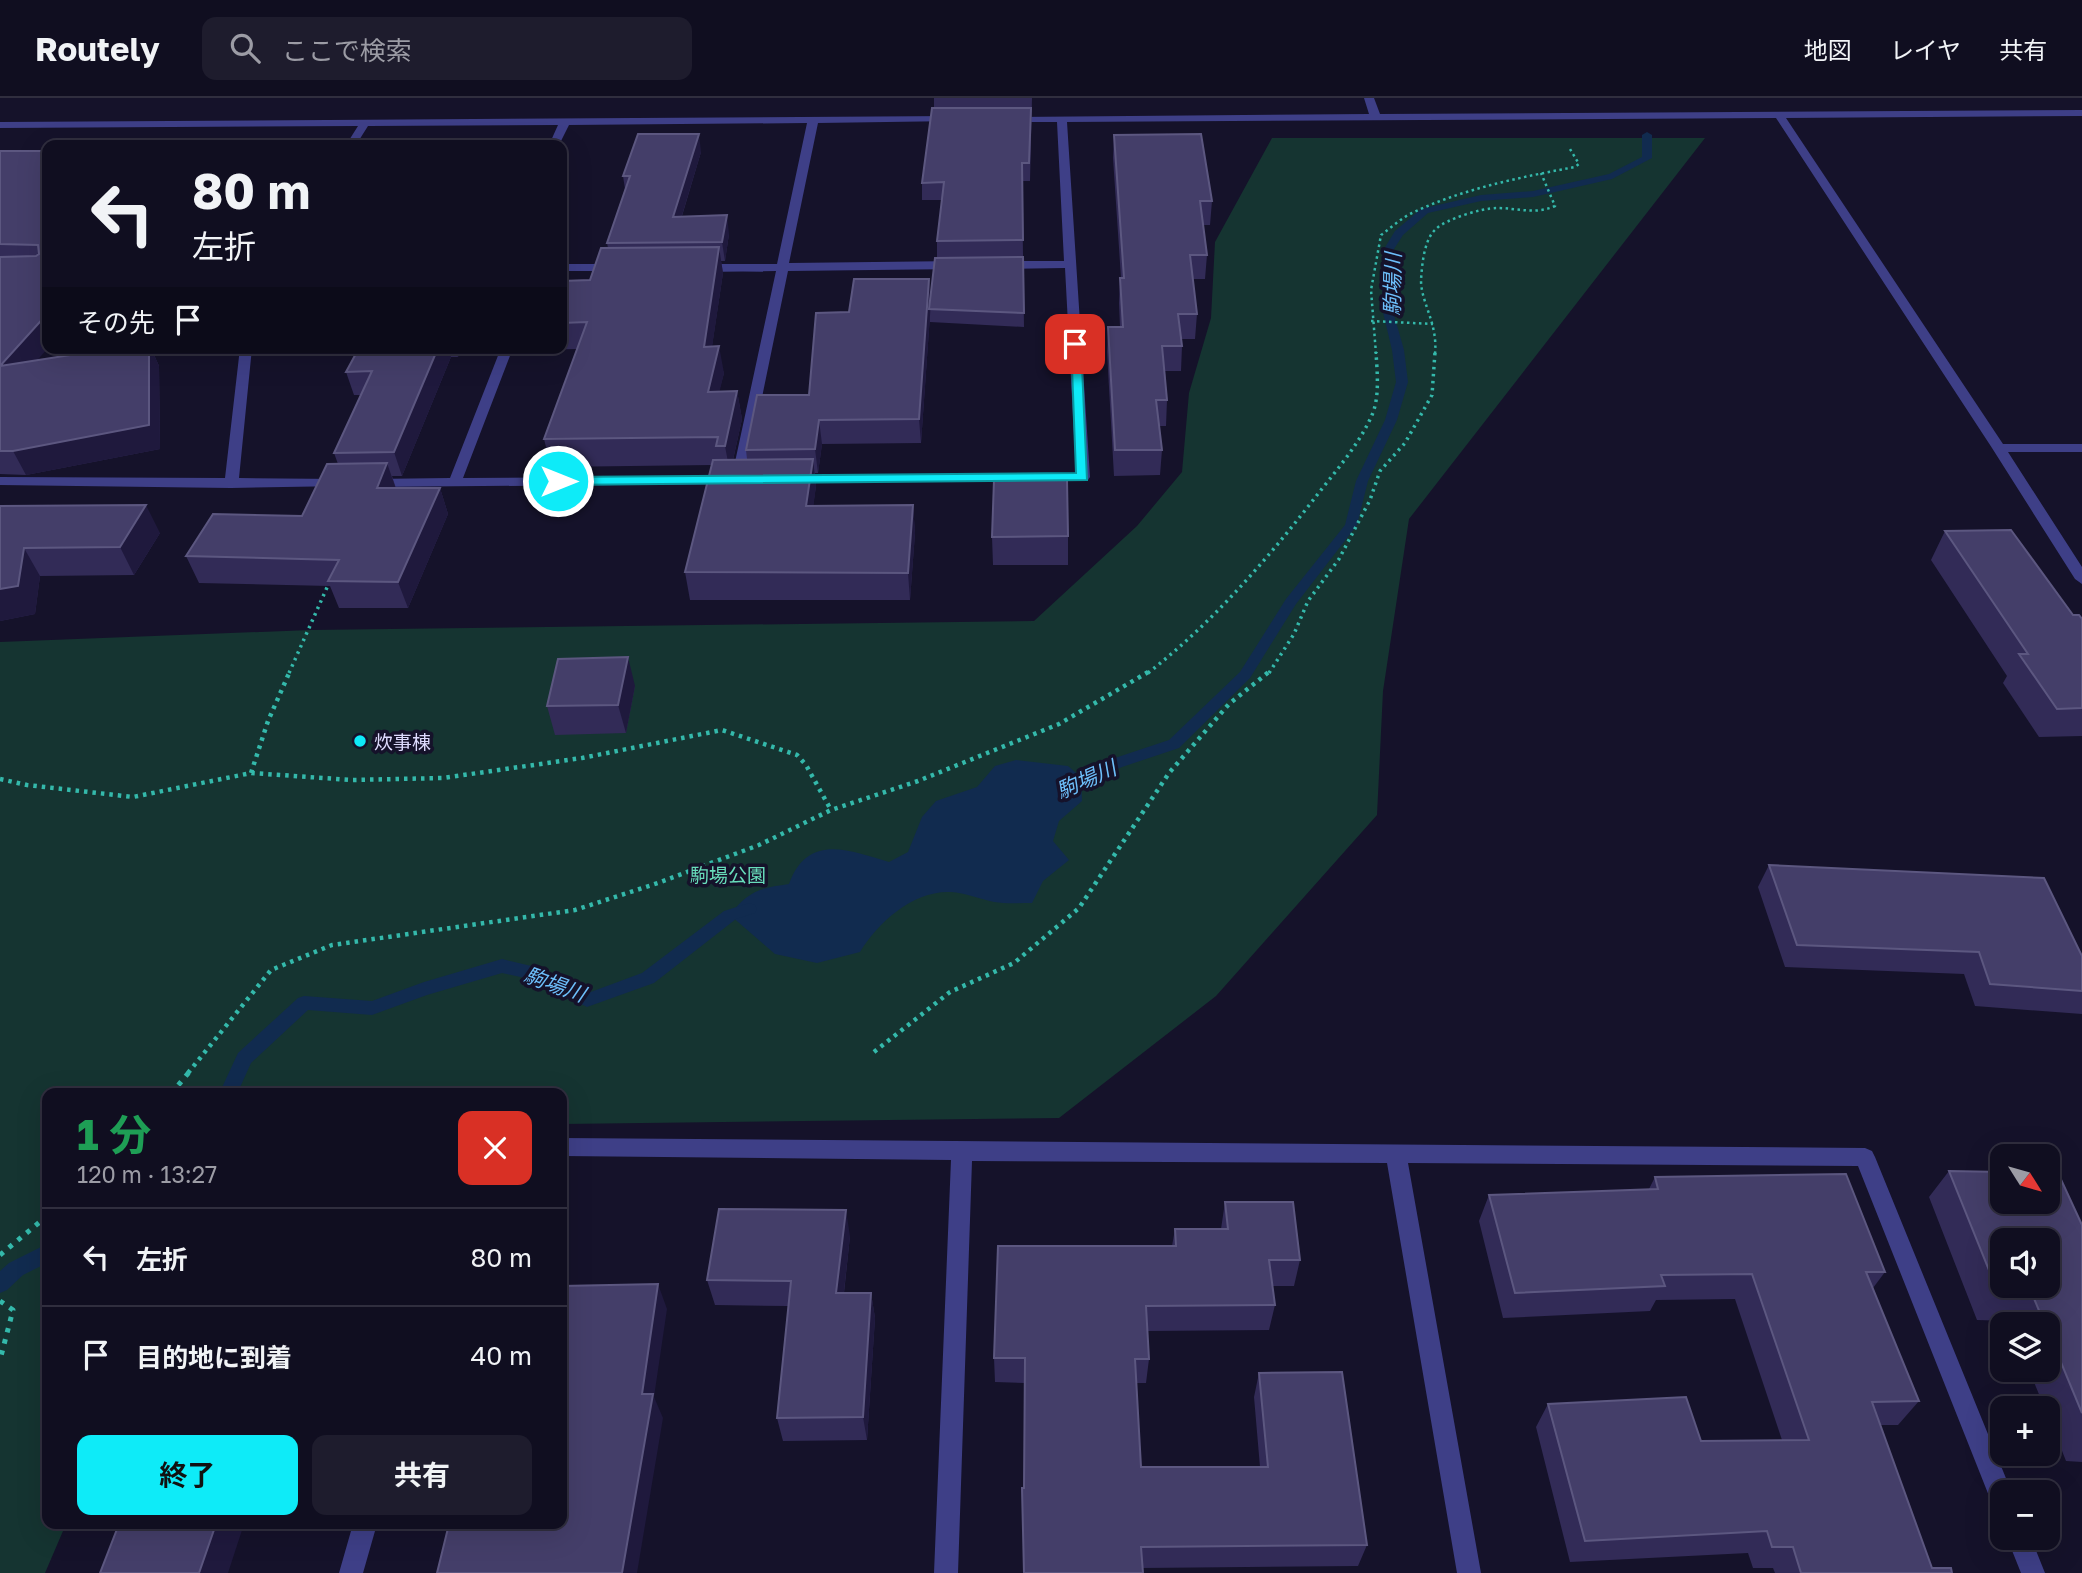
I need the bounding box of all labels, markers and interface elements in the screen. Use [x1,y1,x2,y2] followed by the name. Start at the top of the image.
[202,17,692,80] search box
[35,29,160,68] text: Routely
[226,29,264,67] icon: search
[282,35,412,66] text: ここで検索
[1804,35,1852,64] text: 地図
[1890,35,1961,64] text: レイヤ
[1999,35,2047,64] text: 共有
[192,161,310,220] text: 80 m
[77,168,168,259] icon: left
[192,227,256,265] text: 左折
[1378,250,1406,316] water label: 駒場川
[169,301,207,339] icon: arrive
[77,307,155,338] text: その先
[1045,314,1105,374] pin
[1056,325,1094,363] icon: arrive
[521,444,595,518] position arrow
[374,730,431,753] place label: 炊事棟
[352,733,368,749] marker: 炊事棟
[1052,753,1122,804] water label: 駒場川
[690,863,766,886] park label: 駒場公園
[521,961,591,1008] water label: 駒場川
[77,1109,151,1159] text: 1 分
[458,1111,532,1185] button: close
[1990,1144,2060,1214] north arrow
[1990,1144,2060,1550] map controls
[77,1160,217,1188] text: 120 m · 13:27
[1990,1228,2060,1298] button: sound
[77,1238,115,1276] icon: left
[471,1242,532,1273] text: 80 m
[136,1244,188,1275] text: 左折
[1990,1312,2060,1382] button: layers
[77,1336,115,1374] icon: arrive
[471,1340,532,1371] text: 40 m
[136,1342,292,1373] text: 目的地に到着
[1990,1396,2060,1466] button: +
[77,1435,298,1515] button: 終了
[312,1435,532,1515] button: 共有
[1990,1480,2060,1550] button: −

